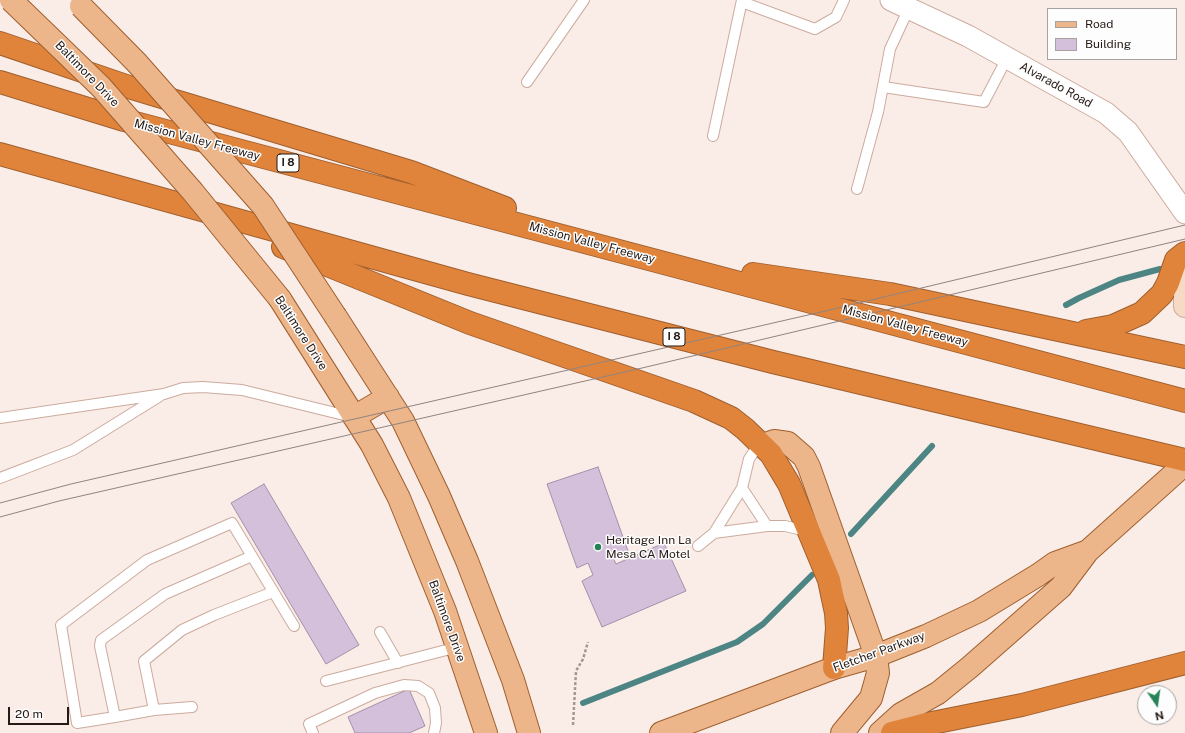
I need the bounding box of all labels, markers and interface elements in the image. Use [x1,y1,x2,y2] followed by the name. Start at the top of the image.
[1047,8,1177,60] legend
[1085,17,1113,31] text: Road
[1085,37,1131,51] text: Building
[52,38,122,110] street label: Baltimore Drive
[1017,59,1095,111] street label: Alvarado Road
[133,116,261,164] street label: Mission Valley Freeway
[277,154,299,172] road number: I 8
[528,219,656,267] street label: Mission Valley Freeway
[272,293,330,373] street label: Baltimore Drive
[841,302,969,350] street label: Mission Valley Freeway
[663,328,685,346] road number: I 8
[606,533,691,561] place label: Heritage Inn La Mesa CA Motel
[593,542,603,552] marker: Heritage Inn La Mesa CA Motel
[426,578,468,664] street label: Baltimore Drive
[831,629,927,675] street label: Fletcher Parkway
[1137,685,1177,725] north arrow
[10,699,71,725] scale bar
[15,707,43,721] text: 20 m
[1154,709,1165,723] text: N

